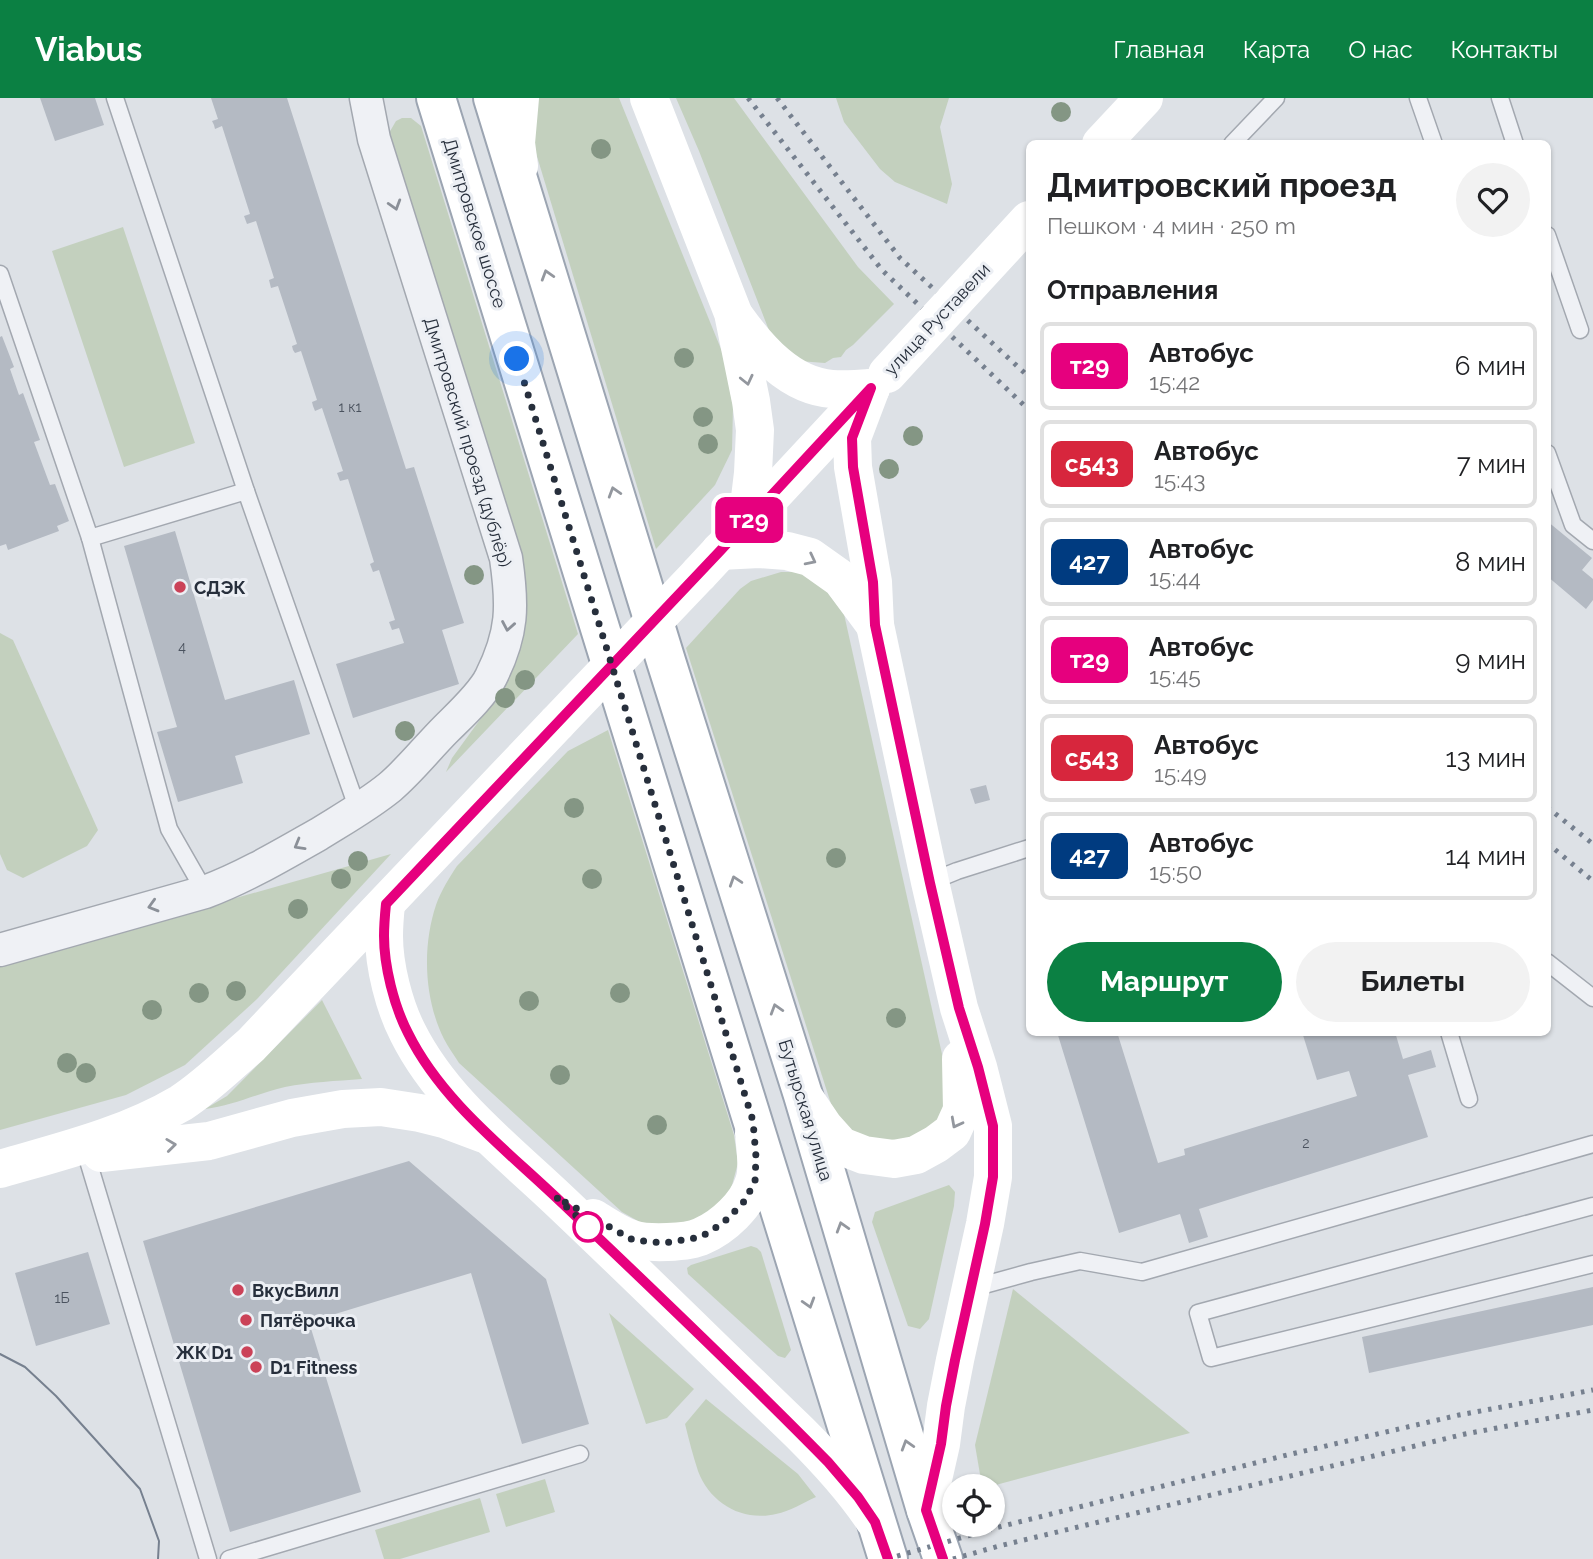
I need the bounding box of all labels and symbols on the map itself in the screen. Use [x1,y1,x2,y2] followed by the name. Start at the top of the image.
[439,135,511,311] street label: Дмитровское шоссе
[386,198,401,210] one-way arrow
[880,259,994,379] street label: улица Руставели
[540,269,555,281] one-way arrow
[420,314,516,570] street label: Дмитровский проезд (дублёр)
[499,341,534,376] your location
[738,374,753,386] one-way arrow
[339,399,361,415] house number: 1 к1
[607,486,622,498] one-way arrow
[709,497,789,543] line badge: т29
[804,551,816,565] one-way arrow
[194,577,246,598] place label: СДЭК
[172,579,188,595] marker: СДЭК
[501,620,516,632] one-way arrow
[178,639,186,655] house number: 4
[294,837,306,850] one-way arrow
[729,875,743,888] one-way arrow
[148,898,160,913] one-way arrow
[769,1004,784,1016] one-way arrow
[775,1037,837,1183] street label: Бутырская улица
[950,1116,964,1128] one-way arrow
[1302,1135,1310,1151] house number: 2
[165,1138,176,1153] one-way arrow
[573,1212,603,1242] unlabelled marker
[835,1221,850,1233] one-way arrow
[252,1280,339,1301] place label: ВкусВилл
[230,1282,246,1298] marker: ВкусВилл
[54,1290,70,1306] house number: 1Б
[800,1297,815,1309] one-way arrow
[260,1310,356,1331] place label: Пятёрочка
[238,1312,254,1328] marker: Пятёрочка
[175,1342,233,1363] place label: ЖК D1
[239,1344,255,1360] marker: ЖК D1
[270,1357,357,1378] place label: D1 Fitness
[248,1359,264,1375] marker: D1 Fitness
[900,1439,915,1451] one-way arrow

